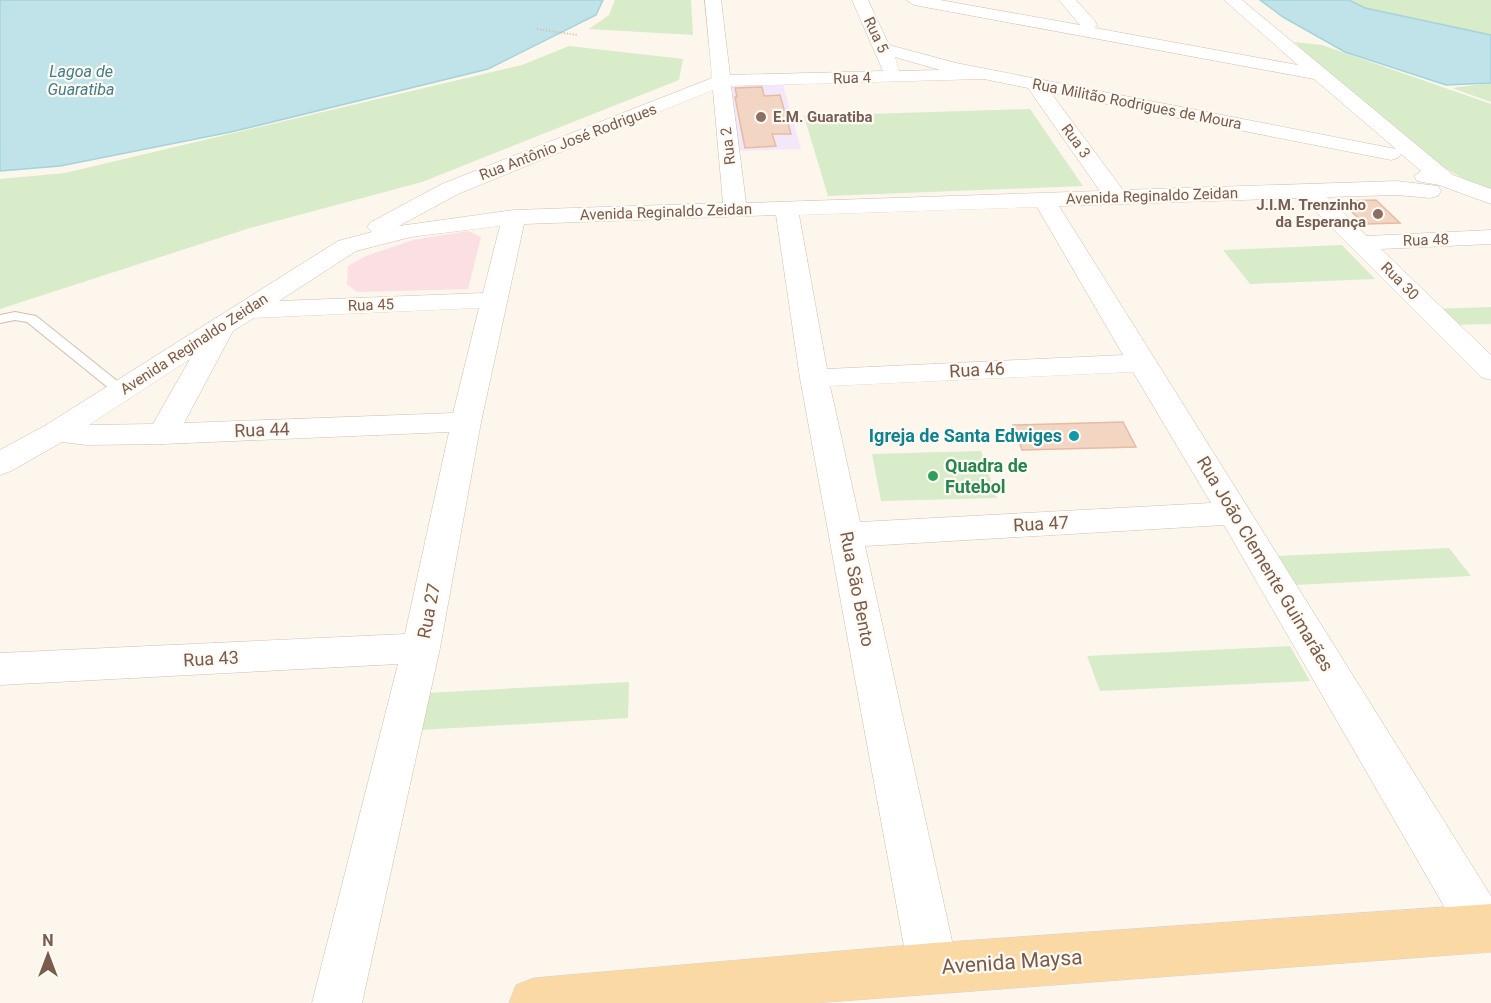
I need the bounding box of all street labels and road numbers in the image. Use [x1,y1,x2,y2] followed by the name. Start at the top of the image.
[860,14,892,56] street label: Rua 5
[833,68,872,88] street label: Rua 4
[1031,75,1243,133] street label: Rua Militão Rodrigues de Moura
[477,100,659,184] street label: Rua Antônio José Rodrigues
[1058,120,1094,162] street label: Rua 3
[717,126,739,166] street label: Rua 2
[1066,184,1238,208] street label: Avenida Reginaldo Zeidan
[580,200,752,224] street label: Avenida Reginaldo Zeidan
[1403,230,1449,250] street label: Rua 48
[1377,258,1423,304] street label: Rua 30
[117,290,271,398] street label: Avenida Reginaldo Zeidan
[348,295,394,315] street label: Rua 45
[949,358,1005,381] street label: Rua 46
[234,418,290,441] street label: Rua 44
[1193,452,1338,675] street label: Rua João Clemente Guimarães
[1013,512,1069,535] street label: Rua 47
[836,529,879,648] street label: Rua São Bento
[413,582,444,640] street label: Rua 27
[183,647,239,670] street label: Rua 43
[941,945,1083,979] street label: Avenida Maysa

